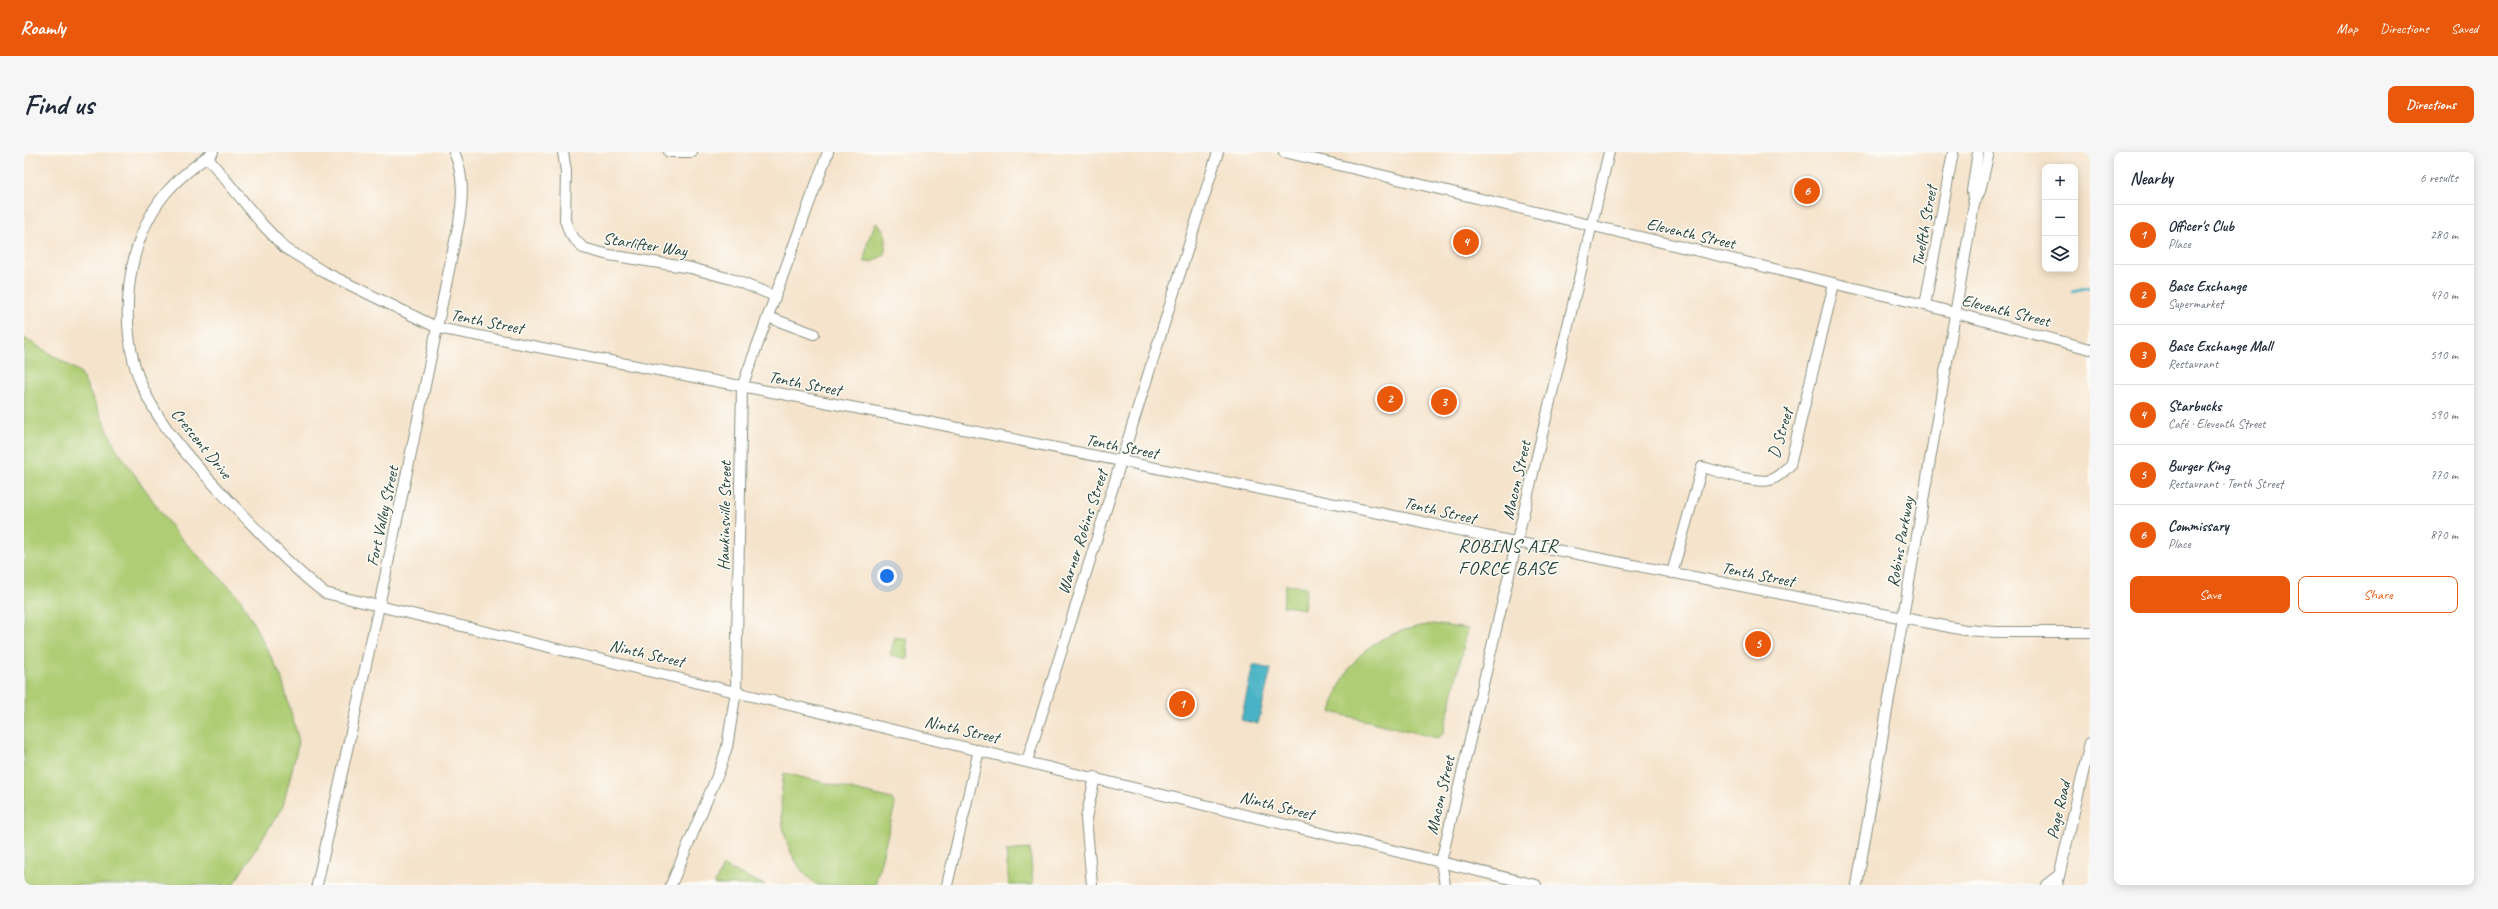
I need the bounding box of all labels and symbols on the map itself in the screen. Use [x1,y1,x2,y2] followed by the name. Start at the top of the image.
[1794,176,1820,206] pin: 6
[1907,182,1942,268] street label: Twelfth Street
[1645,213,1740,254] street label: Eleventh Street
[601,227,690,262] street label: Starlifter Way
[1453,227,1479,257] pin: 4
[1960,289,2055,332] street label: Eleventh Street
[449,304,527,339] street label: Tenth Street
[767,366,845,401] street label: Tenth Street
[1377,384,1403,414] pin: 2
[1431,387,1457,417] pin: 3
[167,404,237,484] street label: Crescent Drive
[1763,404,1799,460] street label: D Street
[1084,429,1162,464] street label: Tenth Street
[1497,436,1536,522] street label: Macon Street
[713,459,736,571] street label: Hawkinsville Street
[362,462,404,568] street label: Fort Valley Street
[1053,465,1113,597] street label: Warner Robins Street
[1402,492,1480,530] street label: Tenth Street
[1882,494,1919,589] street label: Robins Parkway
[1458,534,1560,580] district label: ROBINS AIR FORCE BASE
[1720,557,1798,592] street label: Tenth Street
[877,566,897,586] your location
[1745,629,1771,659] pin: 5
[608,635,688,673] street label: Ninth Street
[1169,689,1195,719] pin: 1
[923,711,1003,749] street label: Ninth Street
[1421,751,1460,837] street label: Macon Street
[2042,776,2076,841] street label: Page Road
[1238,786,1318,825] street label: Ninth Street

